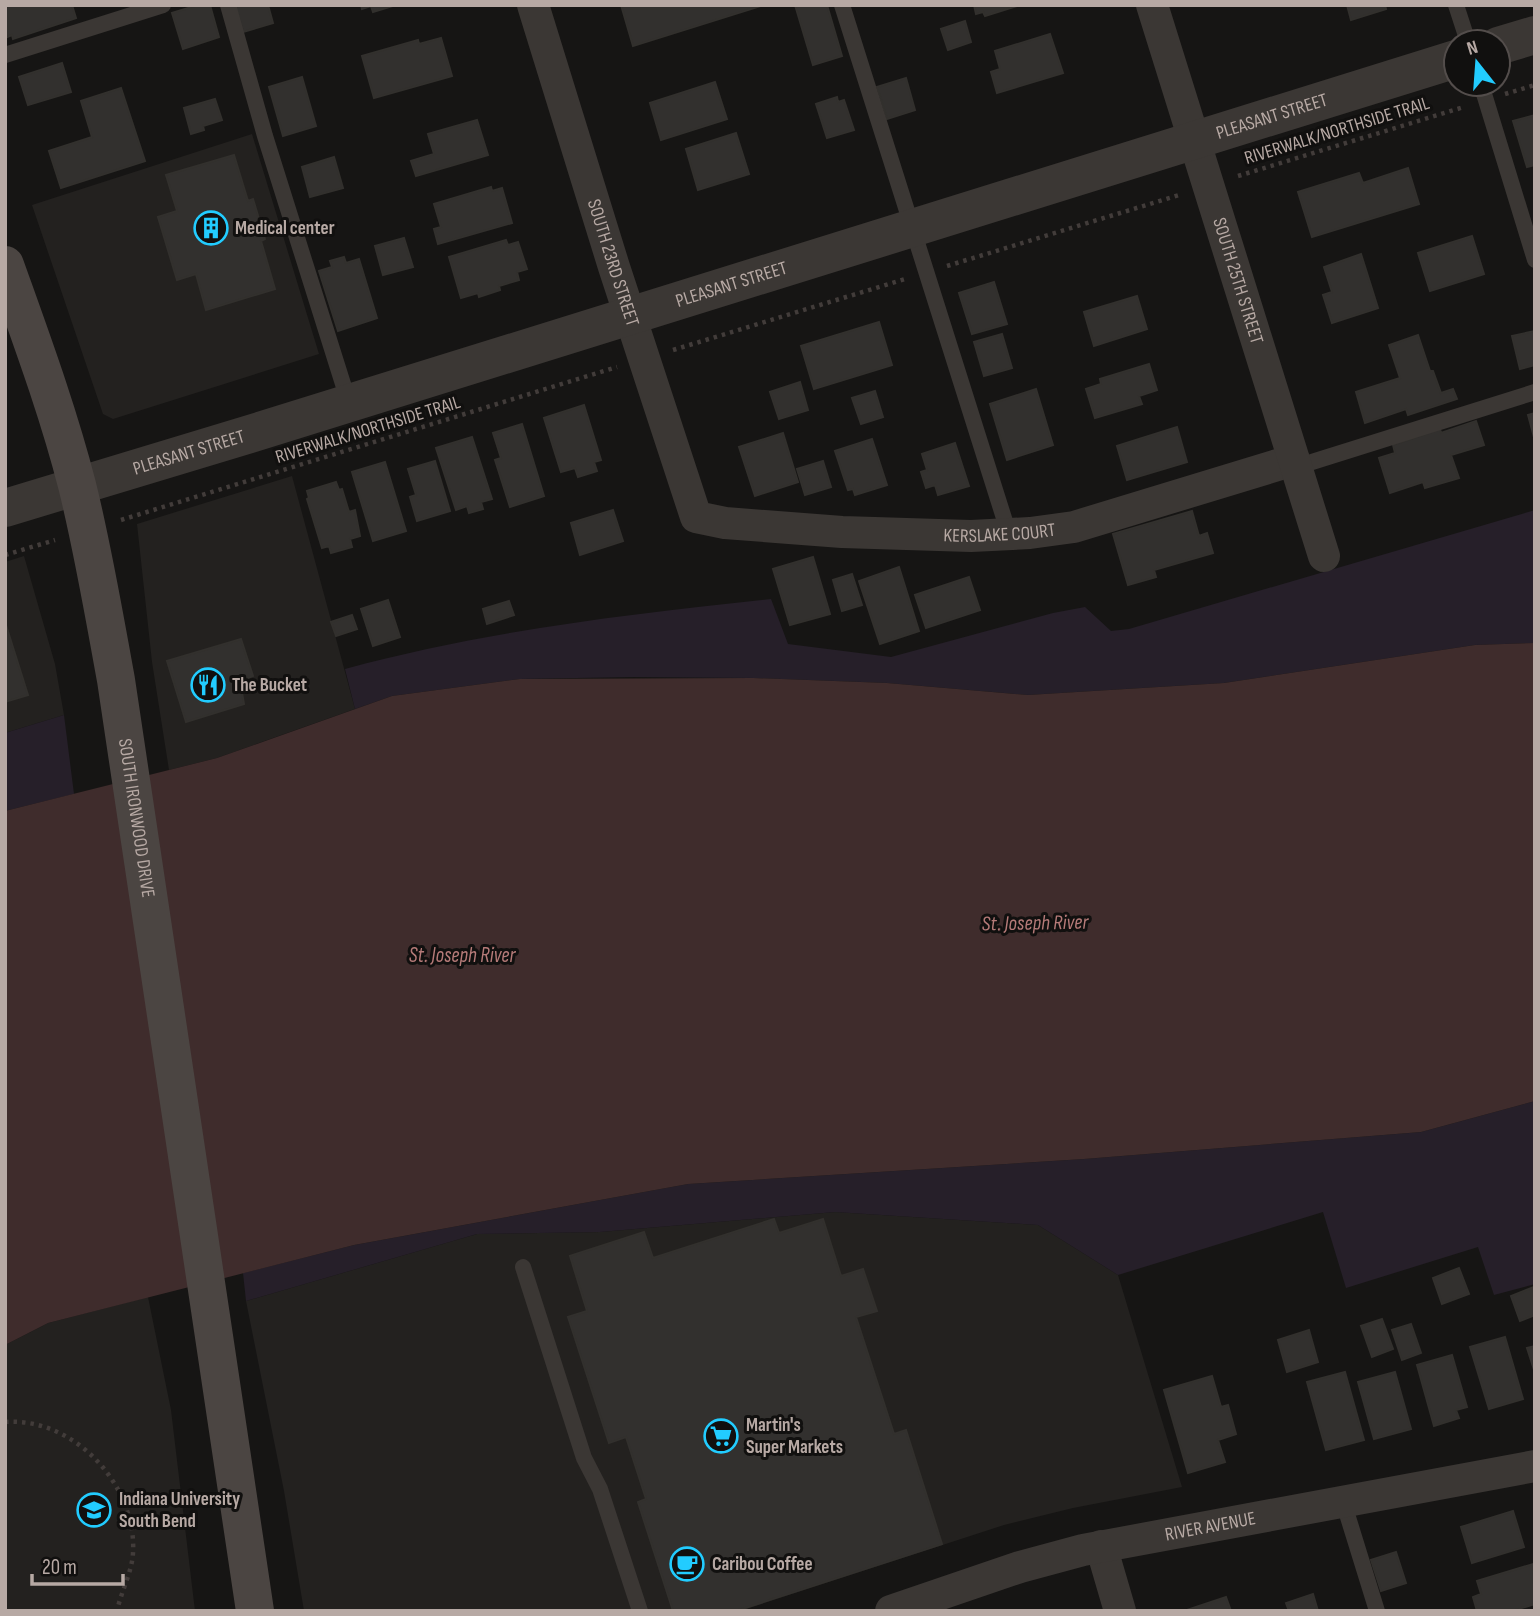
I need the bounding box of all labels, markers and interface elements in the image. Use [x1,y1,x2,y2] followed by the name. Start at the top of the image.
[1442,28,1512,98] north arrow
[1464,36,1481,61] text: N
[1213,88,1331,144] street label: PLEASANT STREET
[1242,92,1432,170] street label: RIVERWALK/NORTHSIDE TRAIL
[582,196,644,330] street label: SOUTH 23RD STREET
[192,209,230,247] building icon: Medical center
[1208,215,1269,347] street label: SOUTH 25TH STREET
[235,217,335,240] place label: Medical center
[673,256,790,312] street label: PLEASANT STREET
[273,391,463,469] street label: RIVERWALK/NORTHSIDE TRAIL
[130,425,248,480] street label: PLEASANT STREET
[943,518,1057,548] street label: KERSLAKE COURT
[189,666,227,704] restaurant icon: The Bucket
[232,674,307,697] place label: The Bucket
[113,737,160,899] street label: SOUTH IRONWOOD DRIVE
[981,910,1090,936] water label: St. Joseph River
[409,943,516,968] water label: St. Joseph River
[746,1414,843,1459] place label: Martin's Super Markets
[702,1417,740,1455] supermarket icon: Martin's Super Markets
[119,1488,240,1533] place label: Indiana University South Bend
[75,1491,113,1529] school or university icon: Indiana University South Bend
[1163,1507,1257,1546] street label: RIVER AVENUE
[32,1542,122,1586] scale bar
[668,1545,706,1583] cafe icon: Caribou Coffee
[712,1553,813,1576] place label: Caribou Coffee
[42,1555,77,1580] text: 20 m

